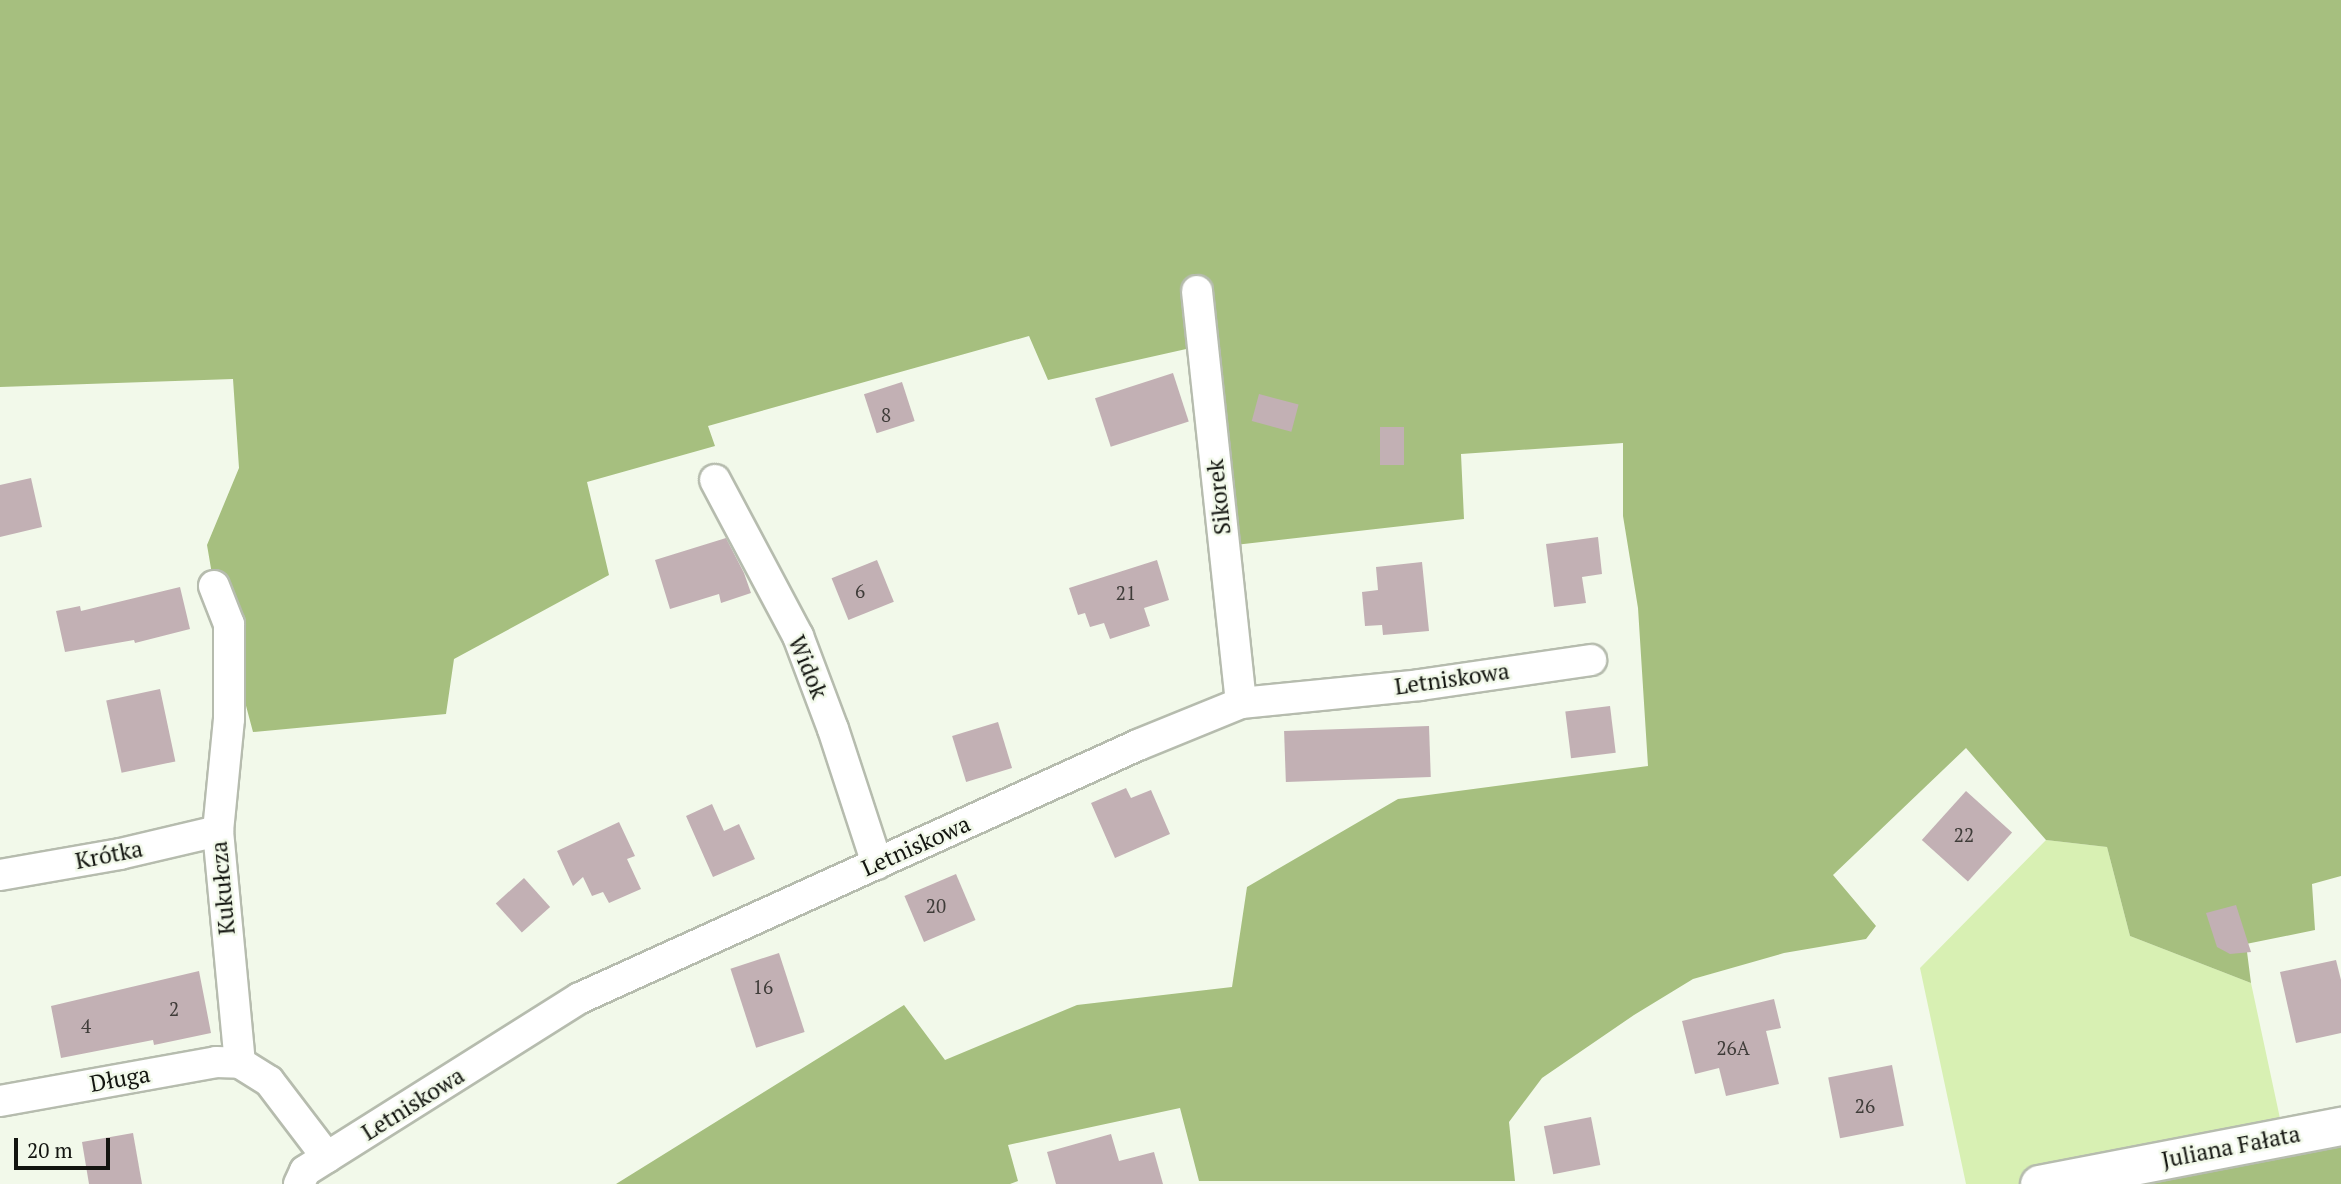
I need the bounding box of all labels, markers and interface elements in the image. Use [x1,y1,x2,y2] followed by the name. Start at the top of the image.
[881,404,891,426] house number: 8
[1201,458,1237,536] street label: Sikorek
[855,580,865,602] house number: 6
[1116,582,1136,604] house number: 21
[783,631,833,703] street label: Widok
[1393,657,1511,701] street label: Letniskowa
[858,810,974,882] street label: Letniskowa
[1954,824,1974,846] house number: 22
[73,835,145,875] street label: Krótka
[205,840,241,936] street label: Kukułcza
[926,895,946,917] house number: 20
[753,976,773,998] house number: 16
[169,998,179,1020] house number: 2
[81,1015,91,1037] house number: 4
[1716,1037,1750,1059] house number: 26A
[88,1060,152,1098] street label: Długa
[357,1062,469,1146] street label: Letniskowa
[1855,1095,1875,1117] house number: 26
[2159,1120,2303,1174] street label: Juliana Fałata
[18,1124,114,1168] scale bar
[27,1136,73,1164] text: 20 m

